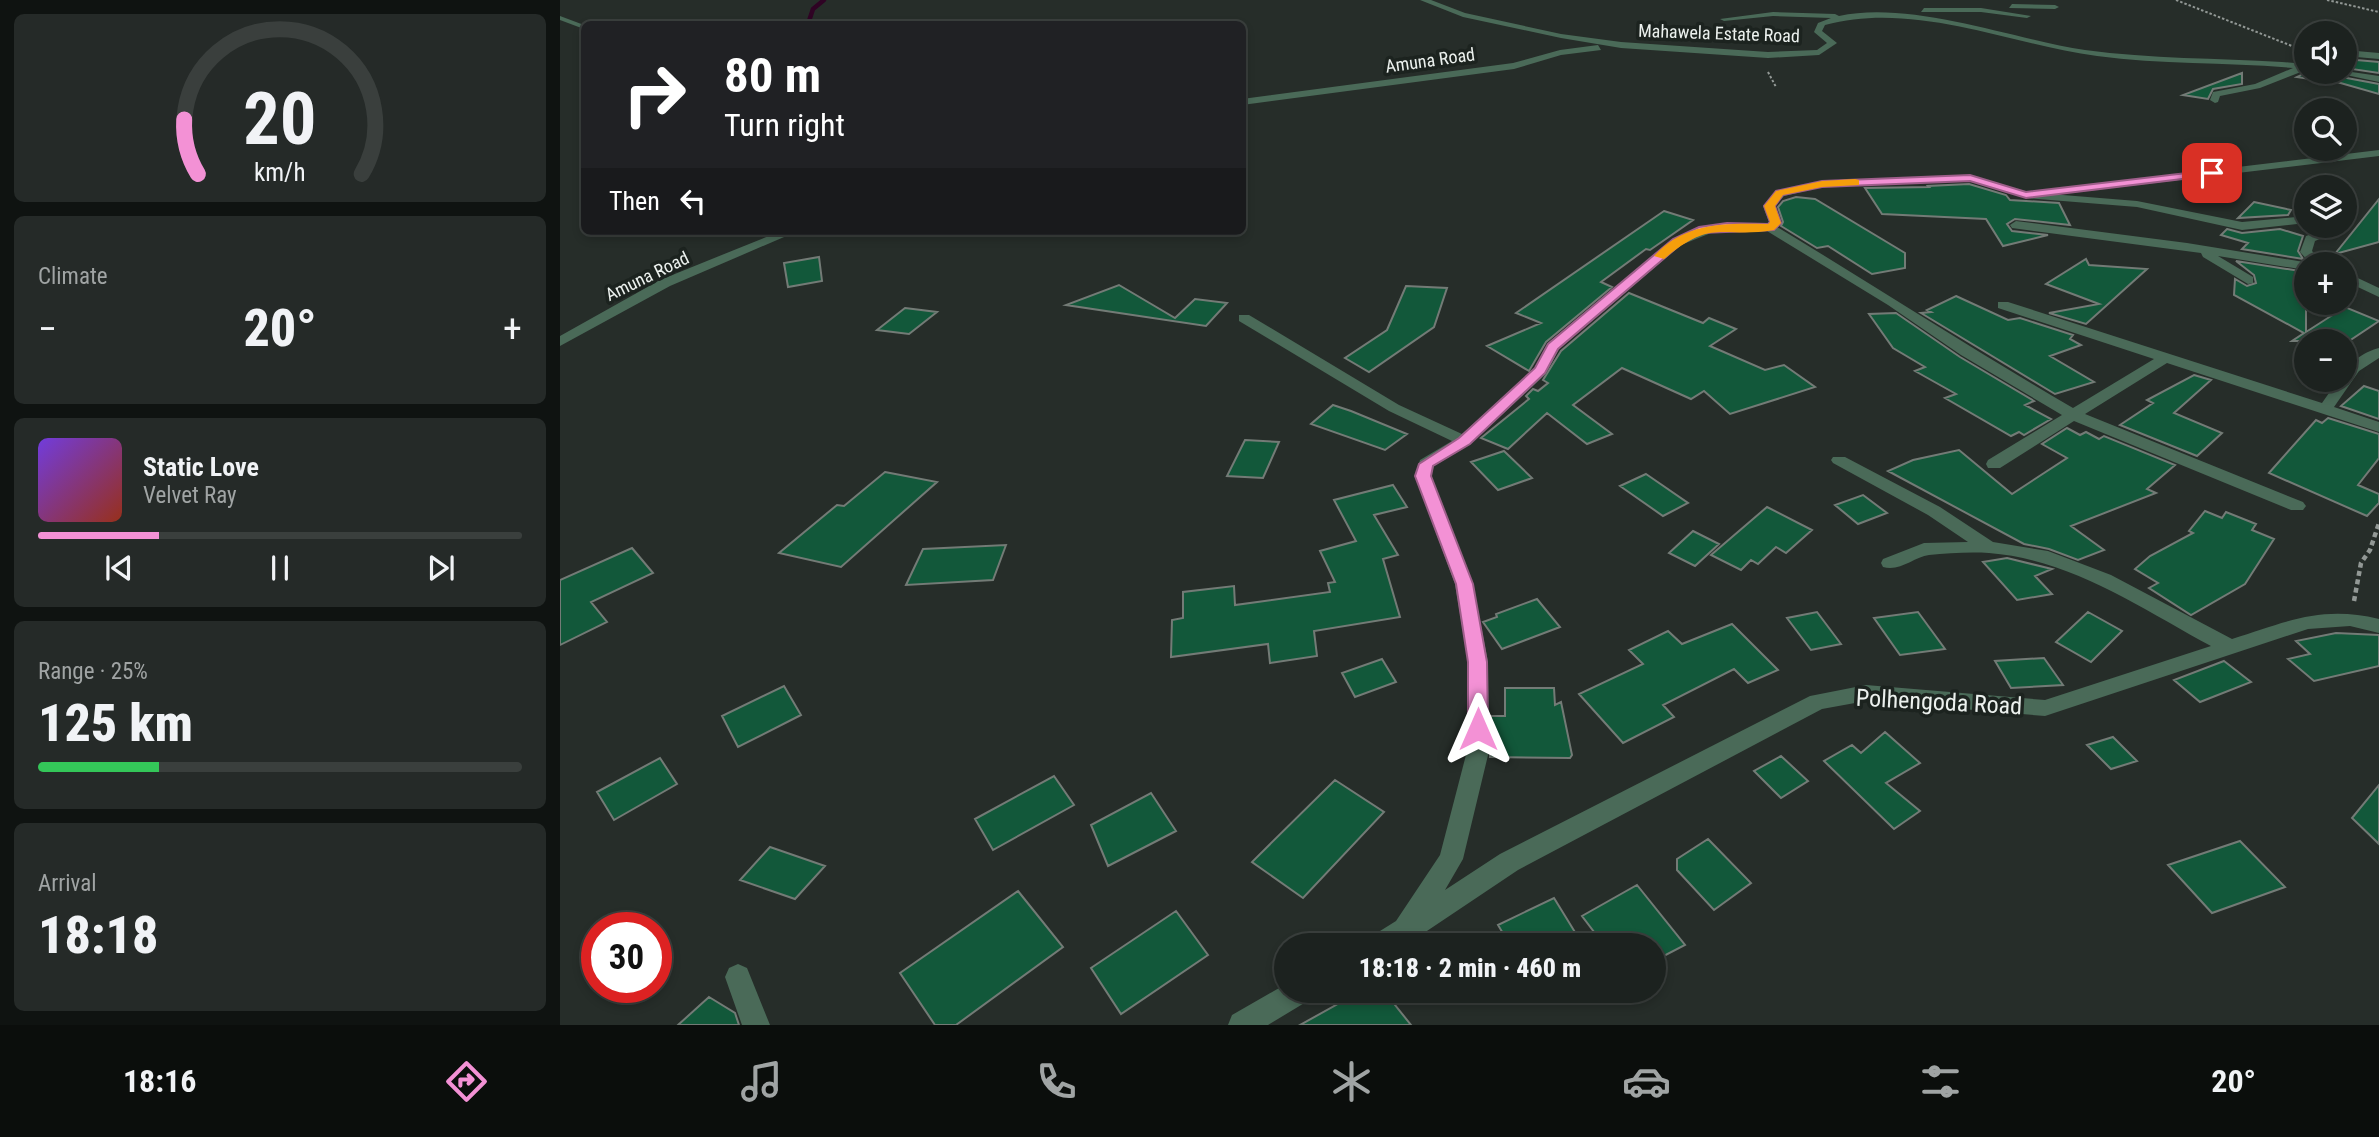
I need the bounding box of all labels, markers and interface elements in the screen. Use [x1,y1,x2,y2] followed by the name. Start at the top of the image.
[1638,20,1800,46] street label: Mahawela Estate Road
[2294,21,2357,392] map controls
[2294,21,2357,84] button: sound
[1384,43,1476,77] street label: Amuna Road
[724,47,821,104] text: 80 m
[609,49,700,140] icon: right
[243,76,317,162] text: 20
[2294,98,2357,161] button: search
[724,106,845,144] text: Turn right
[2182,143,2242,203] pin
[2193,154,2231,192] icon: arrive
[254,158,306,187] text: km/h
[2294,175,2357,238] button: layers
[674,182,712,220] icon: left
[609,186,660,216] text: Then
[602,247,692,305] street label: Amuna Road
[2294,252,2357,315] button: +
[38,263,108,290] text: Climate
[243,298,317,359] text: 20°
[38,307,57,351] text: −
[503,307,522,351] text: +
[2294,329,2357,392] button: −
[143,452,259,482] text: Static Love
[143,482,237,509] text: Velvet Ray
[100,549,138,587] icon: previous
[261,549,299,587] icon: pause
[422,549,460,587] icon: next
[38,658,148,685] text: Range · 25%
[1855,684,2023,720] street label: Polhengoda Road
[1441,692,1515,766] position arrow
[38,693,193,754] text: 125 km
[38,870,97,897] text: Arrival
[38,905,158,966] text: 18:18
[581,912,672,1003] speed limit sign: 30
[1359,953,1581,983] text: 18:18 · 2 min · 460 m
[442,1057,491,1106] icon: directions
[737,1057,786,1106] icon: music
[1032,1057,1081,1106] icon: phone
[1327,1057,1376,1106] icon: climate
[1622,1057,1671,1106] icon: car
[1916,1057,1965,1106] icon: filters
[123,1062,196,1100] text: 18:16
[2211,1062,2256,1100] text: 20°

